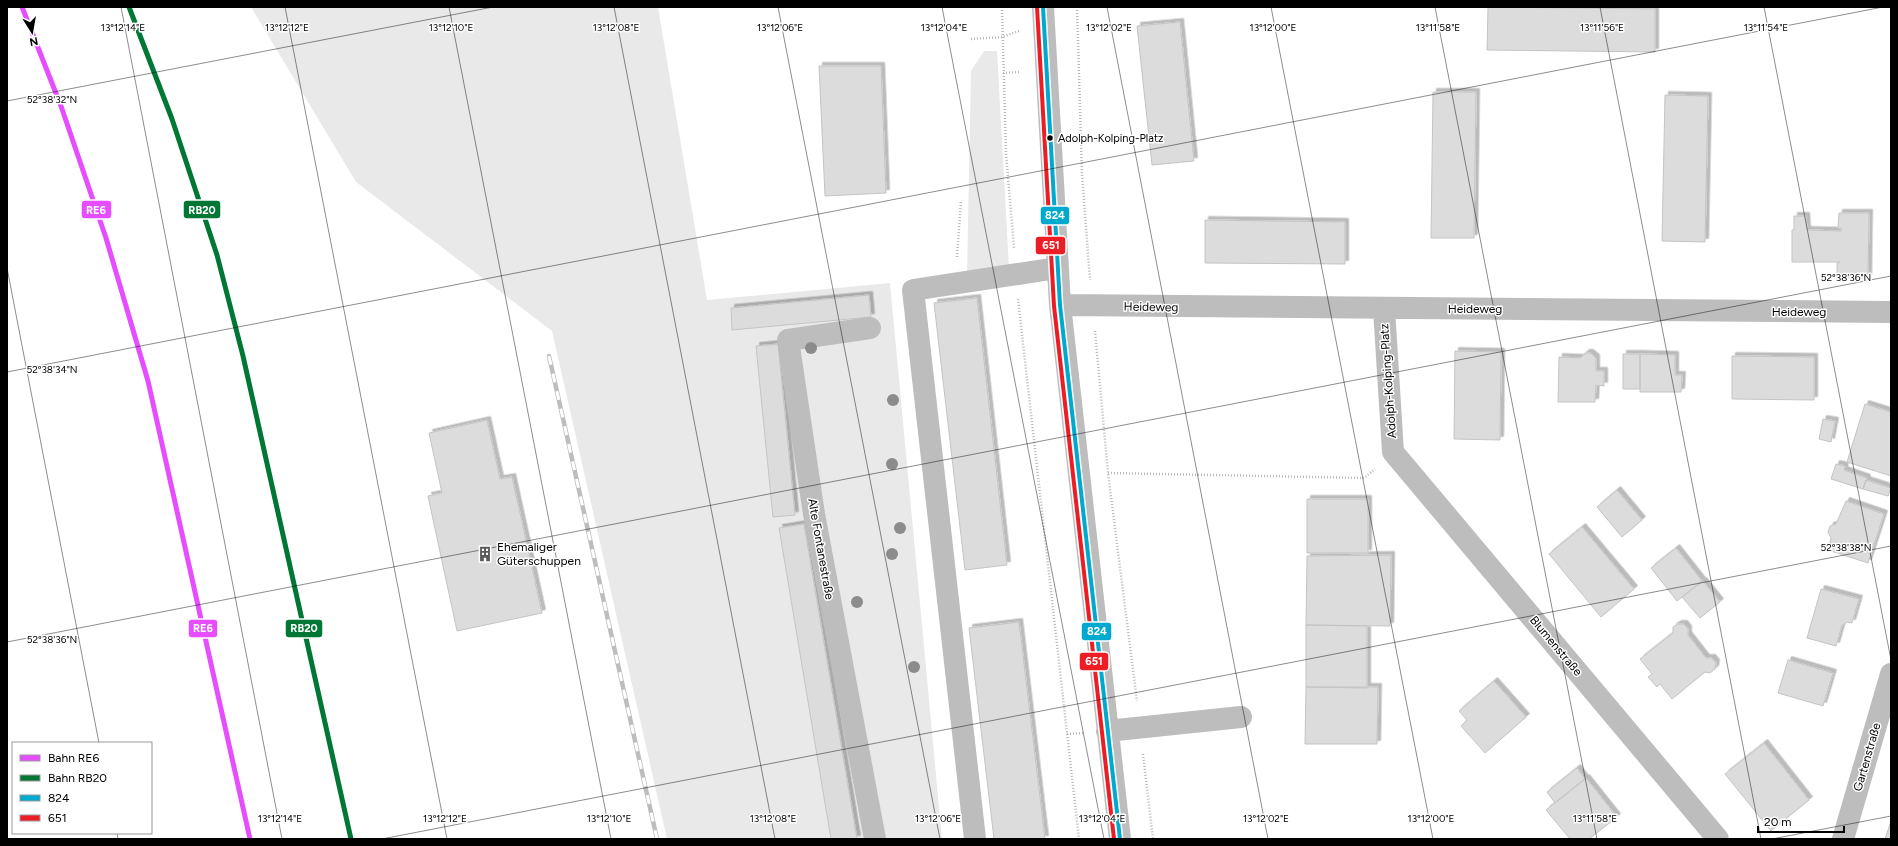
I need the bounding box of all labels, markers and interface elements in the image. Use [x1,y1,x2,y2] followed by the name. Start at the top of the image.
[12,12,52,52] north arrow
[101,21,145,34] text: 13°12'14"E
[265,21,309,34] text: 13°12'12"E
[429,21,473,34] text: 13°12'10"E
[593,21,639,34] text: 13°12'08"E
[757,21,803,34] text: 13°12'06"E
[921,21,967,34] text: 13°12'04"E
[1086,21,1132,34] text: 13°12'02"E
[1250,21,1297,34] text: 13°12'00"E
[1416,21,1460,34] text: 13°11'58"E
[1580,21,1624,34] text: 13°11'56"E
[1744,21,1788,34] text: 13°11'54"E
[28,34,39,49] text: N
[27,93,77,106] text: 52°38'32"N
[1058,132,1163,145] place label: Adolph-Kolping-Platz
[1045,133,1055,143] marker: Adolph-Kolping-Platz
[81,200,112,219] line badge: RE6
[183,200,221,219] line badge: RB20
[86,204,107,217] text: RE6
[188,204,216,217] text: RB20
[1040,206,1070,225] line badge: 824
[1045,209,1065,222] text: 824
[1035,236,1066,255] line badge: 651
[1042,239,1060,252] text: 651
[1821,271,1871,284] text: 52°38'36"N
[1124,300,1178,314] street label: Heideweg
[1448,302,1502,316] street label: Heideweg
[1772,305,1826,319] street label: Heideweg
[1377,323,1399,439] street label: Adolph-Kolping-Platz
[26,363,78,376] text: 52°38'34"N
[805,497,837,601] street label: Alte Fontanestraße
[497,540,581,568] place label: Ehemaliger Güterschuppen
[1820,541,1872,554] text: 52°38'38"N
[476,545,494,563] building icon: Ehemaliger Güterschuppen
[1527,613,1585,679] street label: Blumenstraße
[188,619,218,638] line badge: RE6
[285,619,323,638] line badge: RB20
[193,622,214,635] text: RE6
[290,622,318,635] text: RB20
[1081,622,1112,641] line badge: 824
[1087,625,1107,638] text: 824
[27,633,77,646] text: 52°38'36"N
[1079,652,1109,671] line badge: 651
[1085,655,1103,668] text: 651
[1851,721,1884,793] street label: Gartenstraße
[12,742,152,834] legend
[48,751,99,765] text: Bahn RE6
[48,771,107,785] text: Bahn RB20
[48,791,70,805] text: 824
[1758,808,1844,834] scale bar
[48,811,67,825] text: 651
[258,812,302,825] text: 13°12'14"E
[423,812,467,825] text: 13°12'12"E
[587,812,631,825] text: 13°12'10"E
[750,812,796,825] text: 13°12'08"E
[915,812,961,825] text: 13°12'06"E
[1079,812,1125,825] text: 13°12'04"E
[1243,812,1289,825] text: 13°12'02"E
[1408,812,1455,825] text: 13°12'00"E
[1573,812,1617,825] text: 13°11'58"E
[1764,815,1792,829] text: 20 m

